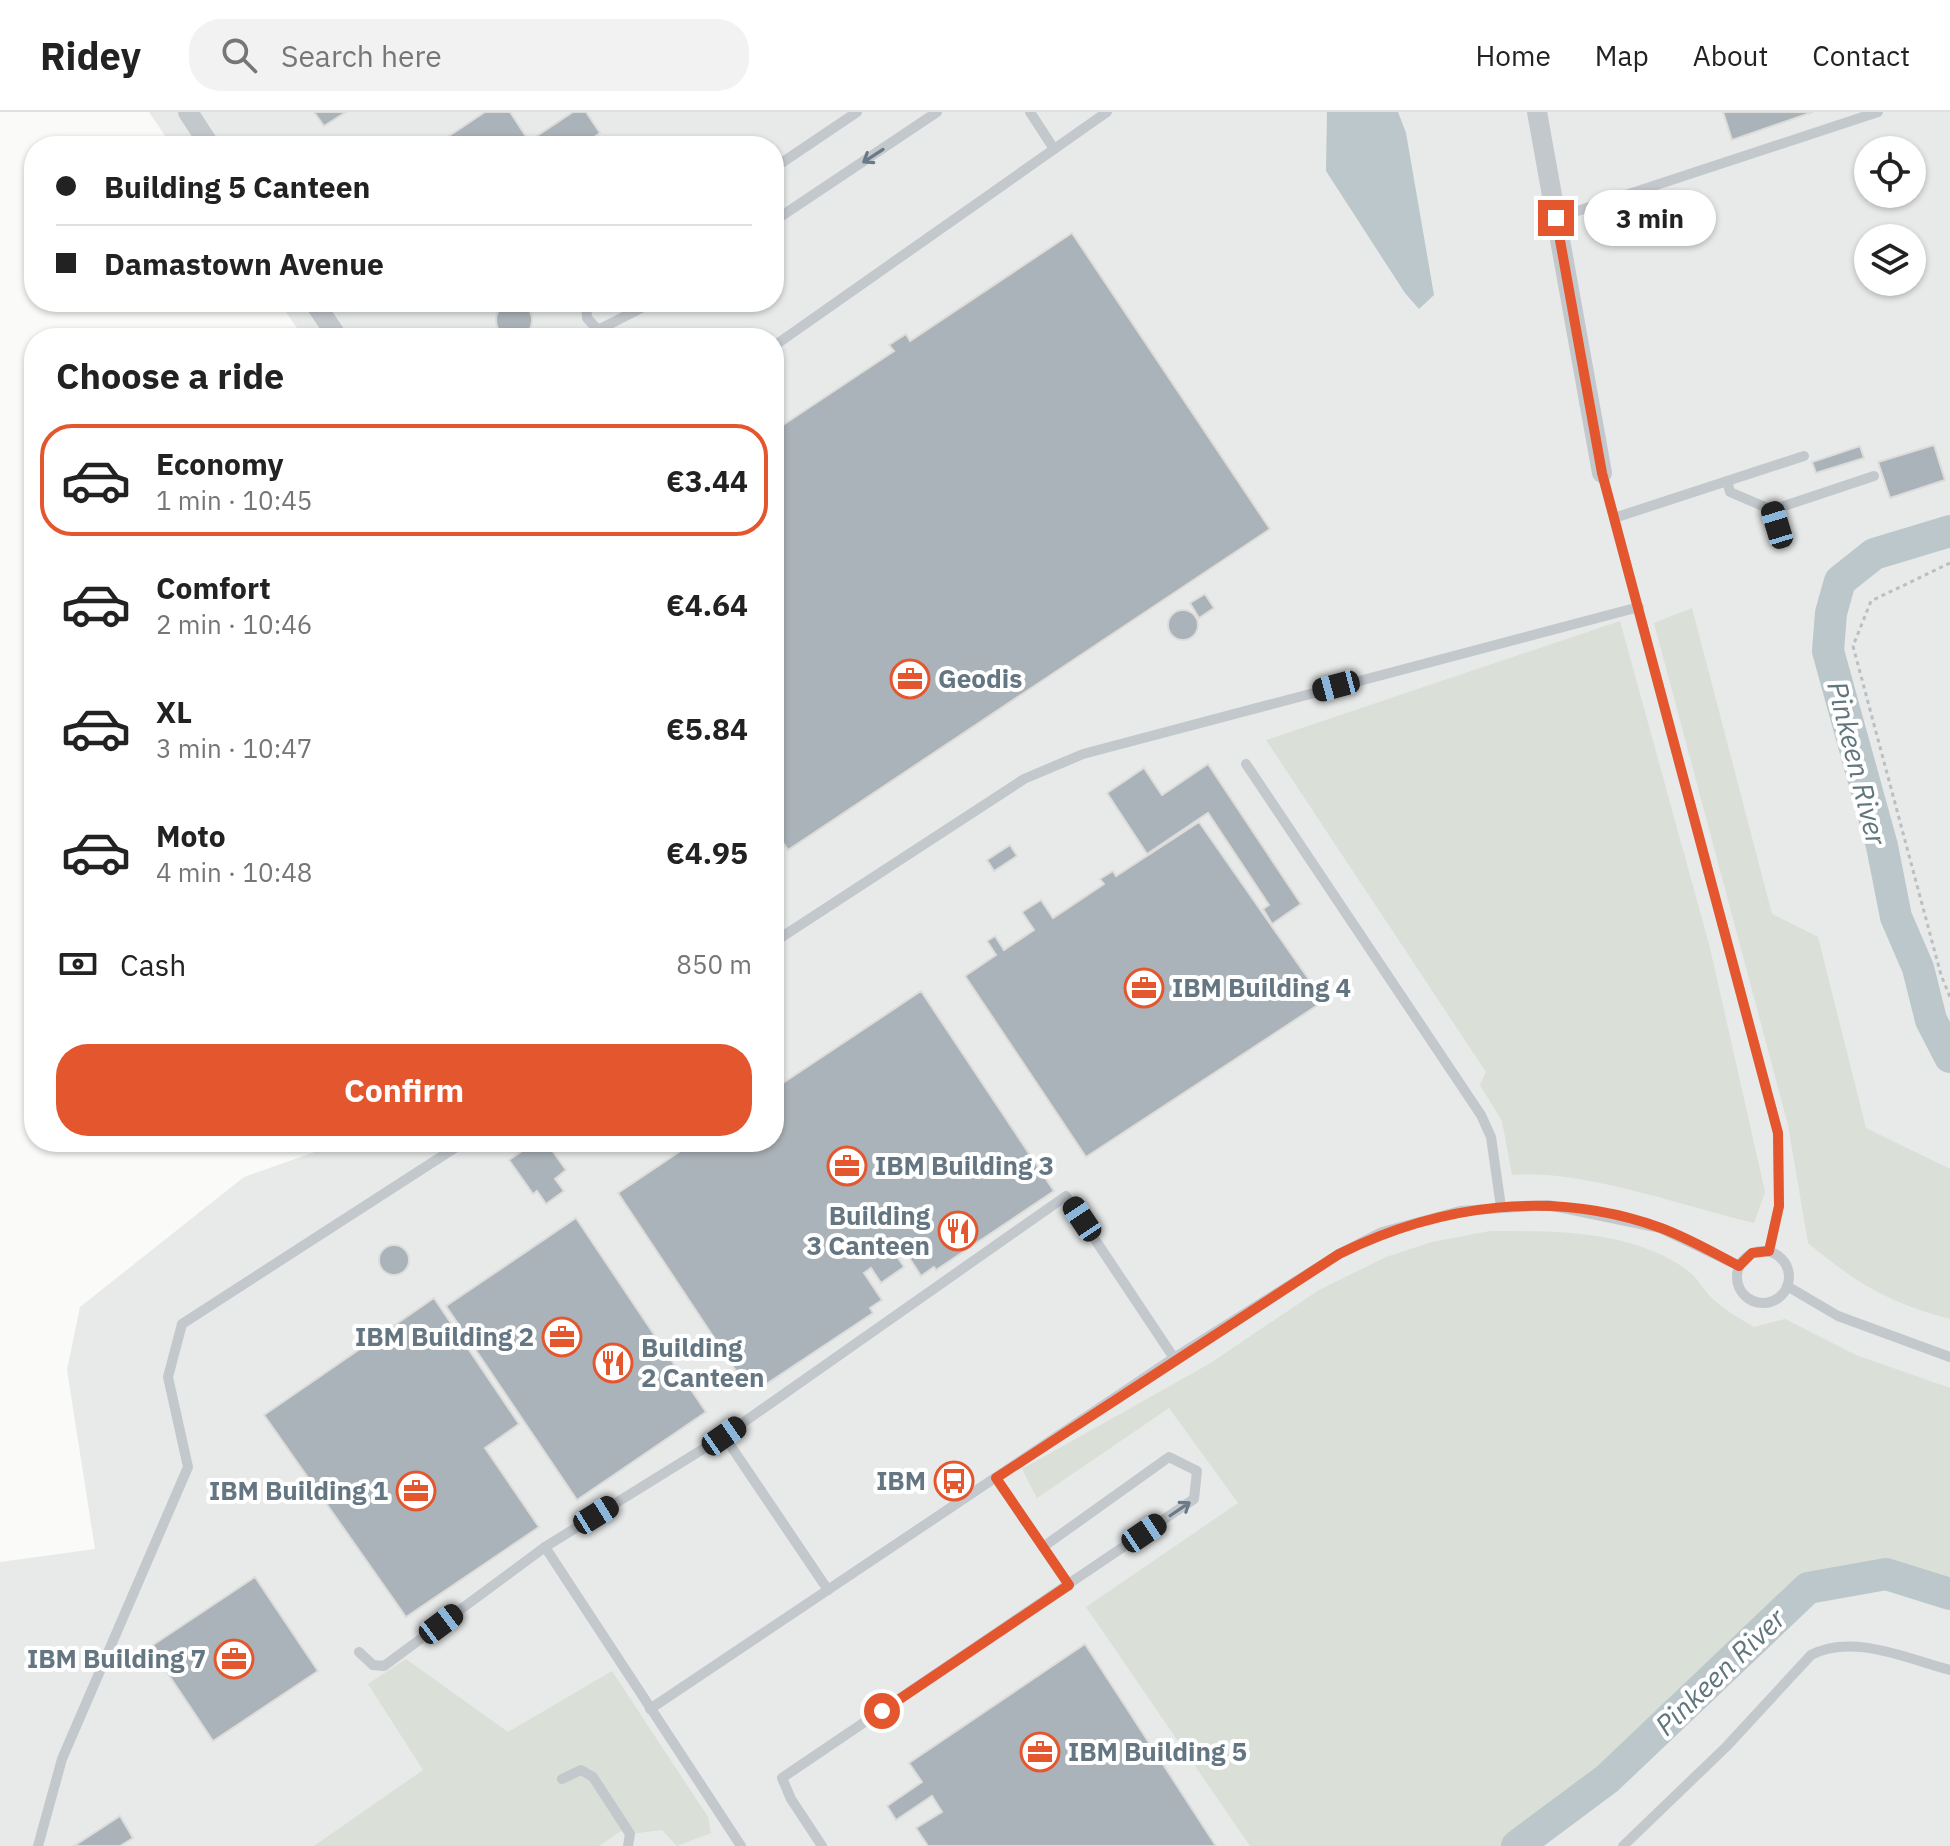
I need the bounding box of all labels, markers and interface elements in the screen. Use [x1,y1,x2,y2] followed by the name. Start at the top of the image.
[189,19,749,91] search box
[40,31,141,80] text: Ridey
[217,33,261,77] icon: search
[281,36,442,75] text: Search here
[1475,37,1551,74] text: Home
[1595,37,1649,74] text: Map
[1693,37,1768,74] text: About
[1812,37,1910,74] text: Contact
[1854,136,1926,296] map controls
[1854,136,1926,208] button: locate
[862,149,885,165] one-way arrow
[104,167,370,206] text: Building 5 Canteen
[1584,190,1716,246] callout: 3 min
[1538,200,1574,236] route end
[1616,201,1684,235] text: 3 min
[1854,224,1926,296] button: layers
[104,244,384,283] text: Damastown Avenue
[56,352,284,399] text: Choose a ride
[60,444,132,516] icon: car
[156,444,284,483] text: Economy
[666,461,748,500] text: €3.44
[156,483,312,517] text: 1 min · 10:45
[1759,499,1795,551] car
[60,568,132,640] icon: car
[156,568,271,607] text: Comfort
[666,585,748,624] text: €4.64
[156,607,312,641] text: 2 min · 10:46
[889,658,931,700] office icon: Geodis
[938,661,1022,695] place label: Geodis
[1310,668,1362,704] car
[1819,677,1896,849] water label: Pinkeen River
[60,692,132,764] icon: car
[156,692,192,731] text: XL
[666,709,748,748] text: €5.84
[156,731,312,765] text: 3 min · 10:47
[60,816,132,888] icon: car
[156,816,226,855] text: Moto
[666,833,748,872] text: €4.95
[156,855,312,889] text: 4 min · 10:48
[56,942,100,986] icon: cash
[120,945,186,984] text: Cash
[676,947,752,981] text: 850 m
[1123,967,1165,1009] office icon: IBM Building 4
[1172,970,1351,1004] place label: IBM Building 4
[56,1044,752,1136] button: Confirm
[826,1145,868,1187] office icon: IBM Building 3
[875,1148,1054,1182] place label: IBM Building 3
[1059,1192,1105,1246] car
[806,1198,931,1262] place label: Building 3 Canteen
[937,1210,979,1252] restaurant icon: Building 3 Canteen
[541,1316,583,1358] office icon: IBM Building 2
[355,1319,534,1353] place label: IBM Building 2
[641,1330,765,1394] place label: Building 2 Canteen
[592,1342,634,1384] restaurant icon: Building 2 Canteen
[697,1412,751,1460] car
[933,1460,975,1502] bus stop icon: IBM
[876,1463,926,1497] place label: IBM
[395,1470,437,1512] office icon: IBM Building 1
[209,1473,388,1507] place label: IBM Building 1
[569,1492,623,1538] car
[1168,1501,1191,1517] one-way arrow
[1117,1510,1171,1556] car
[415,1600,467,1648] car
[1647,1600,1793,1743] water label: Pinkeen River
[213,1638,255,1680] office icon: IBM Building 7
[27,1641,206,1675] place label: IBM Building 7
[864,1693,900,1729] route start
[1019,1731,1061,1773] office icon: IBM Building 5
[1068,1734,1247,1768] place label: IBM Building 5

